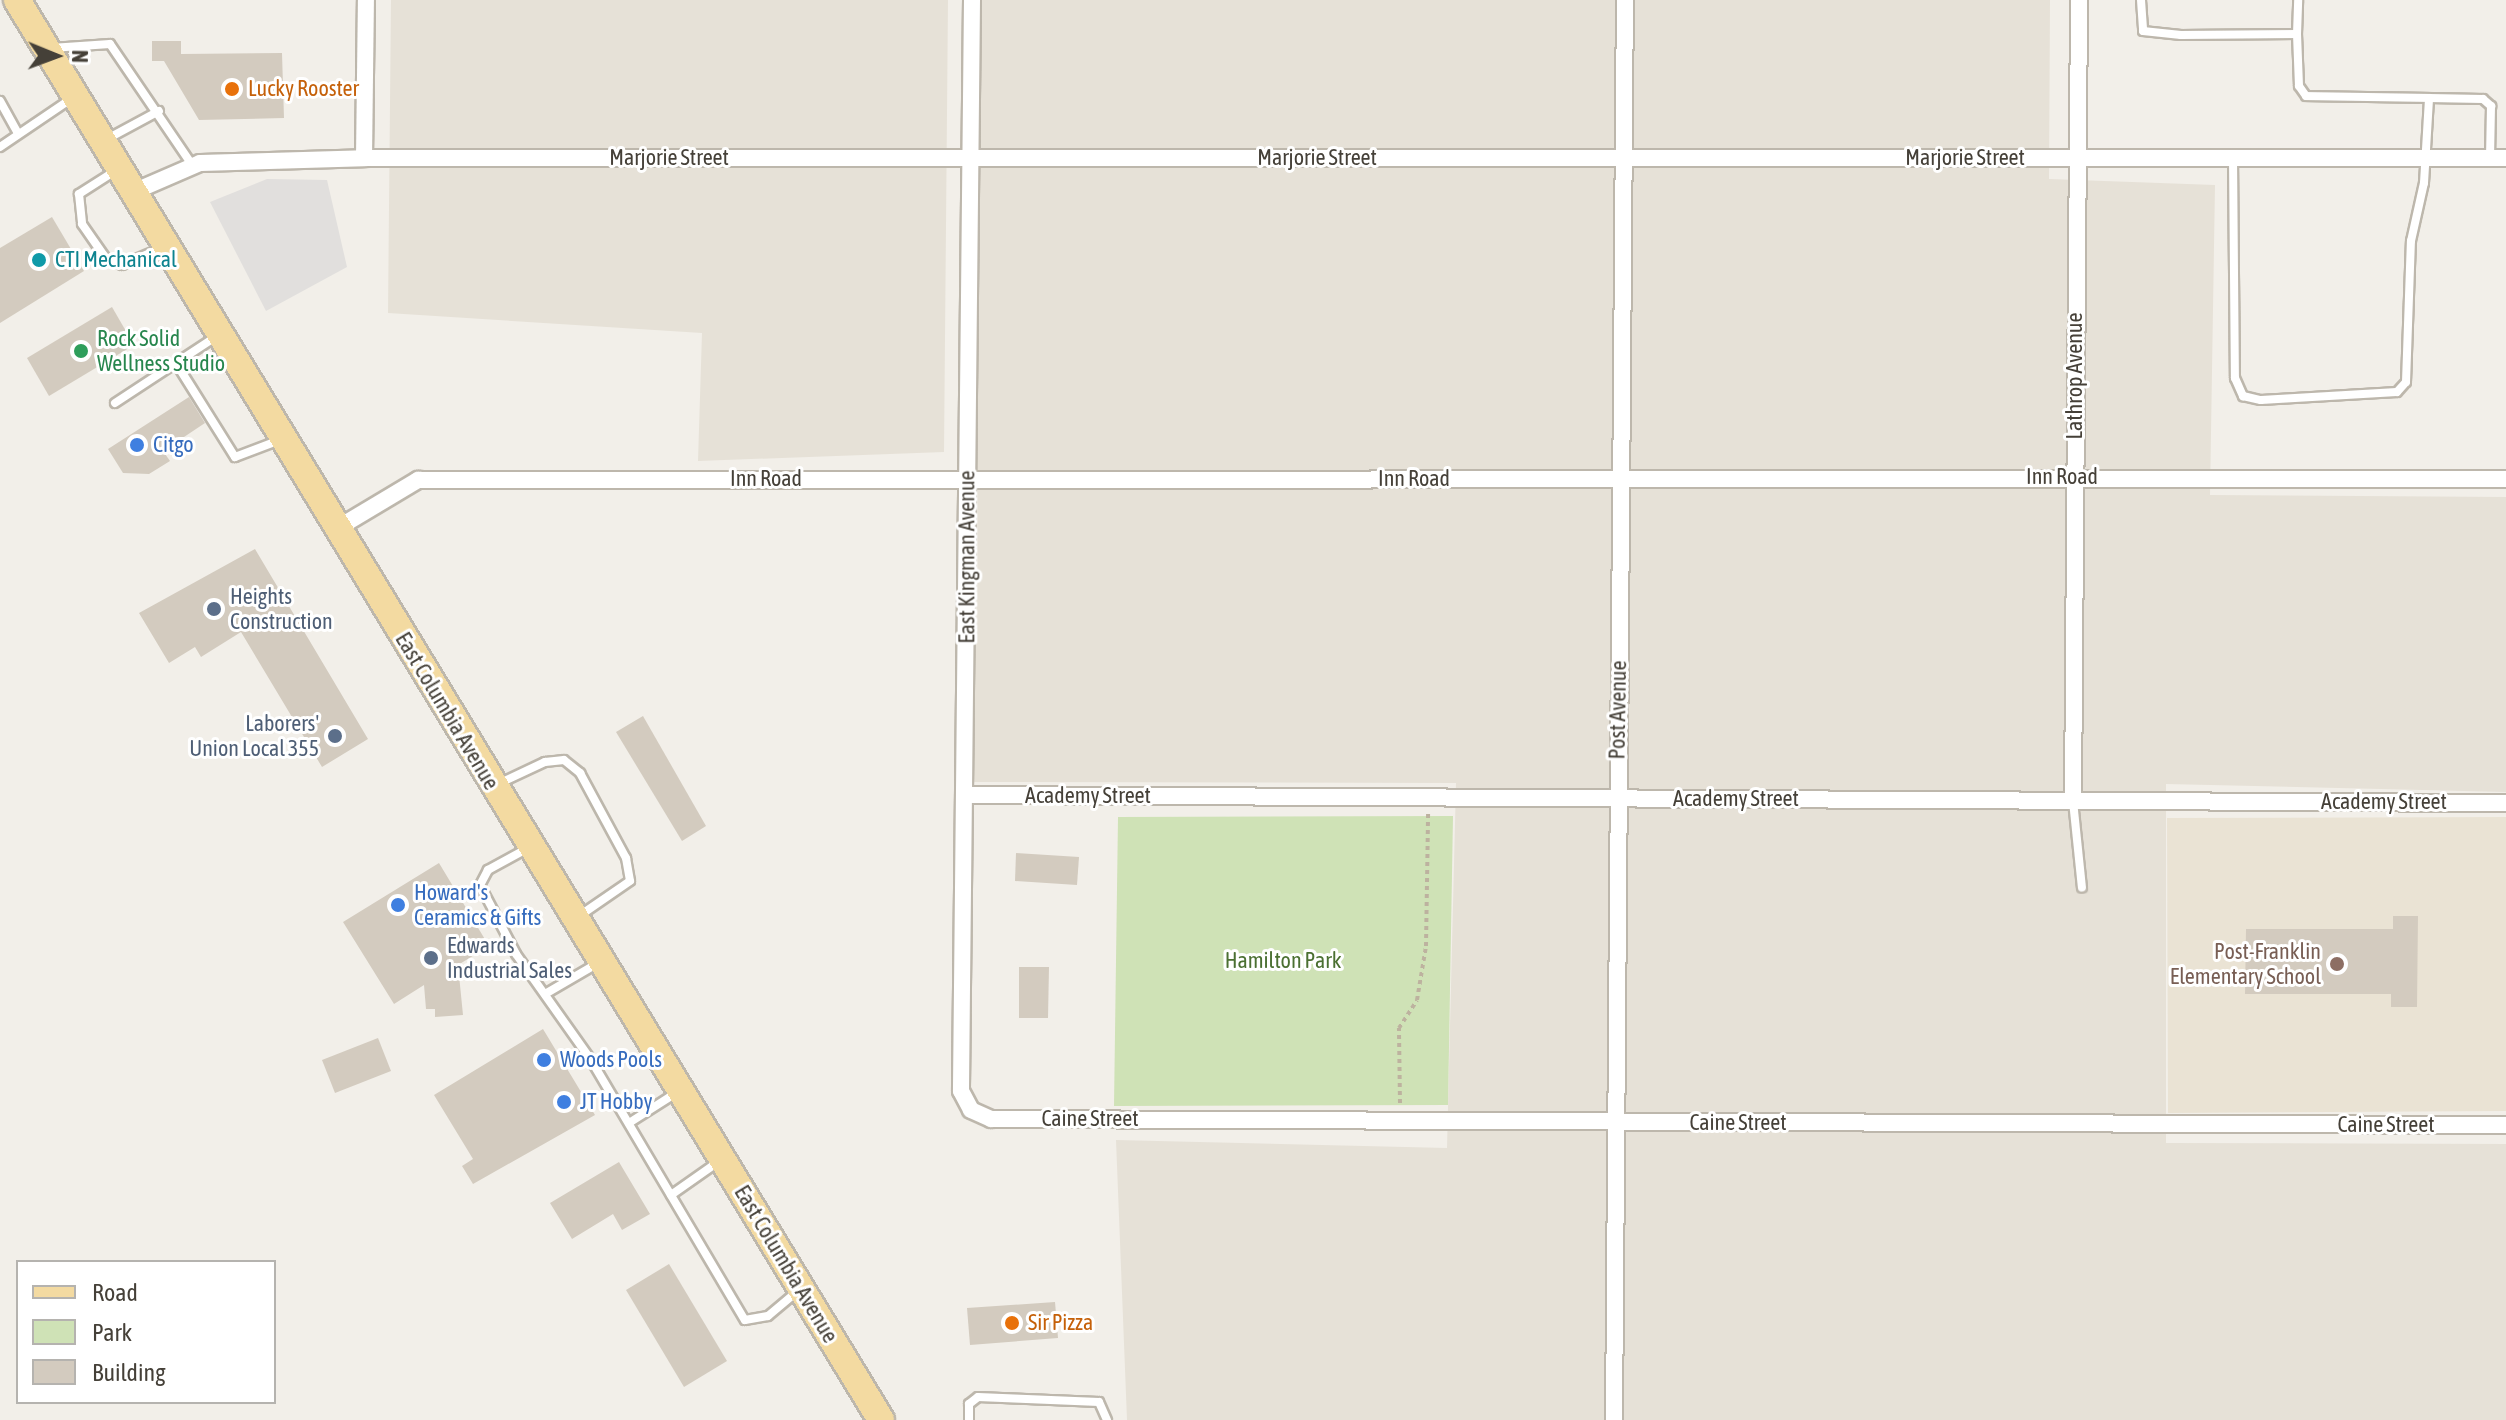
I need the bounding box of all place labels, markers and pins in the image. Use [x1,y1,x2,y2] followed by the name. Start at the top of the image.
[248,76,359,102] place label: Lucky Rooster
[223,80,241,98] marker: Lucky Rooster
[55,247,177,273] place label: CTI Mechanical
[30,251,48,269] marker: CTI Mechanical
[97,325,225,376] place label: Rock Solid Wellness Studio
[72,342,90,360] marker: Rock Solid Wellness Studio
[153,432,194,458] place label: Citgo
[128,436,146,454] marker: Citgo
[230,583,333,634] place label: Heights Construction
[205,600,223,618] marker: Heights Construction
[189,710,319,762] place label: Laborers' Union Local 355
[326,727,344,745] marker: Laborers' Union Local 355
[414,879,541,930] place label: Howard's Ceramics & Gifts
[389,896,407,914] marker: Howard's Ceramics & Gifts
[447,932,572,984] place label: Edwards Industrial Sales
[2170,938,2321,990] place label: Post-Franklin Elementary School
[422,949,440,967] marker: Edwards Industrial Sales
[2328,955,2346,973] marker: Post-Franklin Elementary School
[560,1047,662,1073] place label: Woods Pools
[535,1051,553,1069] marker: Woods Pools
[580,1089,653,1115] place label: JT Hobby
[555,1093,573,1111] marker: JT Hobby
[1028,1310,1093,1336] place label: Sir Pizza
[1003,1314,1021,1332] marker: Sir Pizza

